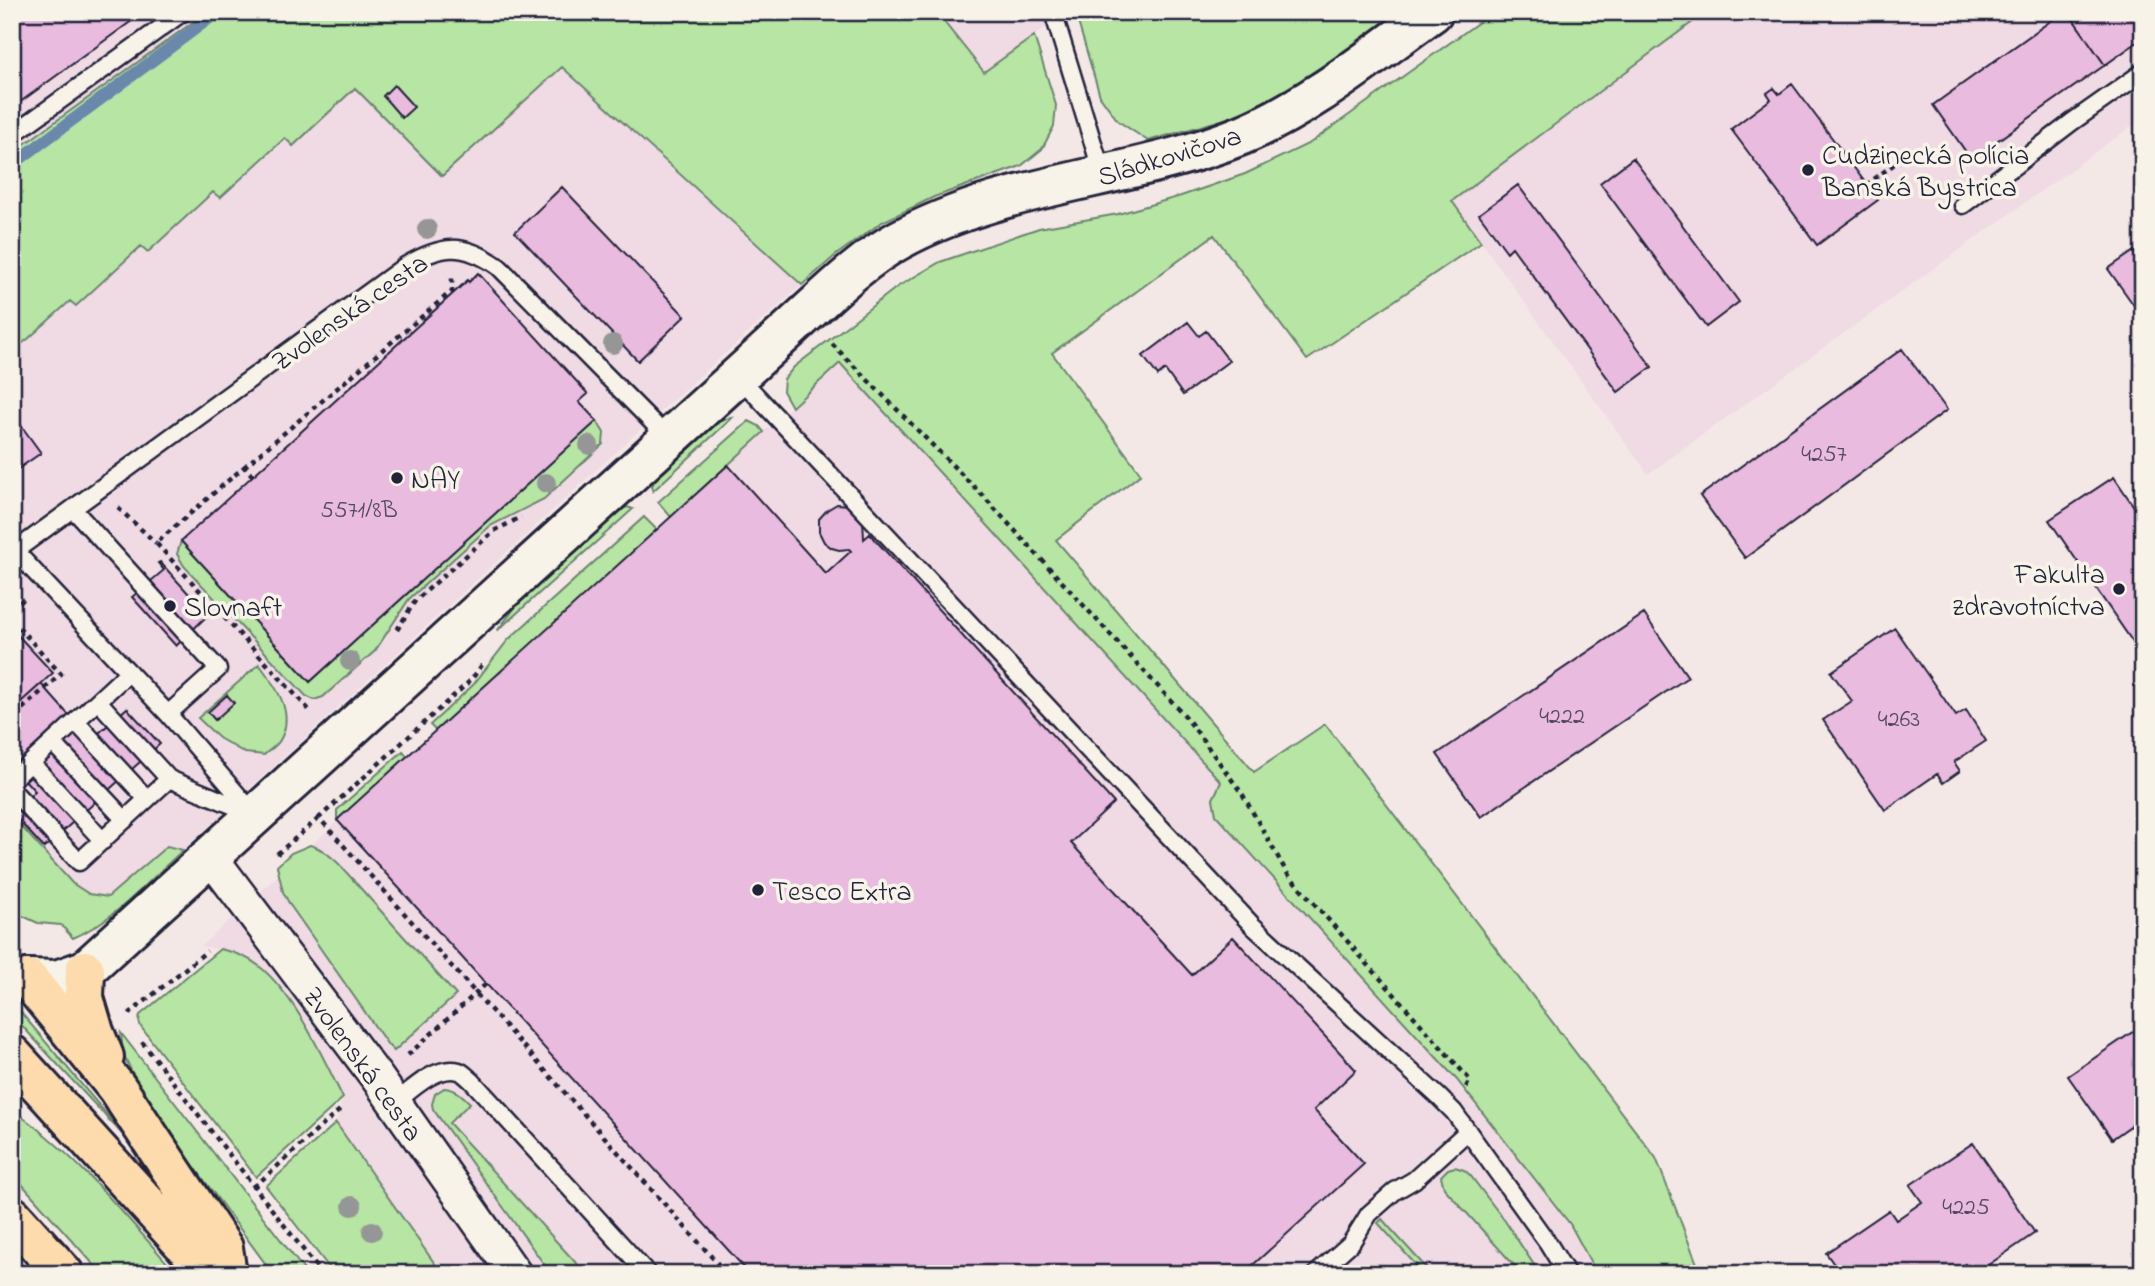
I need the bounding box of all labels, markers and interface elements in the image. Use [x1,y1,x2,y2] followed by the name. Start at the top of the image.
[1093,117,1247,200] street label: Sládkovičova
[1821,137,2029,210] place label: Cudzinecká polícia Banská Bystrica
[1800,162,1816,178] marker: Cudzinecká polícia Banská Bystrica
[264,245,438,383] street label: Zvolenská cesta
[1801,438,1847,473] house number: 4257
[411,461,460,502] place label: NAY
[389,470,405,486] marker: NAY
[320,494,398,529] house number: 5571/8B
[1952,556,2105,629] place label: Fakulta zdravotníctva
[2111,581,2127,597] marker: Fakulta zdravotníctva
[184,589,282,630] place label: Slovnaft
[162,598,178,614] marker: Slovnaft
[1539,700,1585,735] house number: 4222
[1878,703,1920,738] house number: 4263
[772,873,912,914] place label: Tesco Extra
[750,882,766,898] marker: Tesco Extra
[291,979,432,1151] street label: Zvolenská cesta
[1942,1191,1990,1226] house number: 4225

